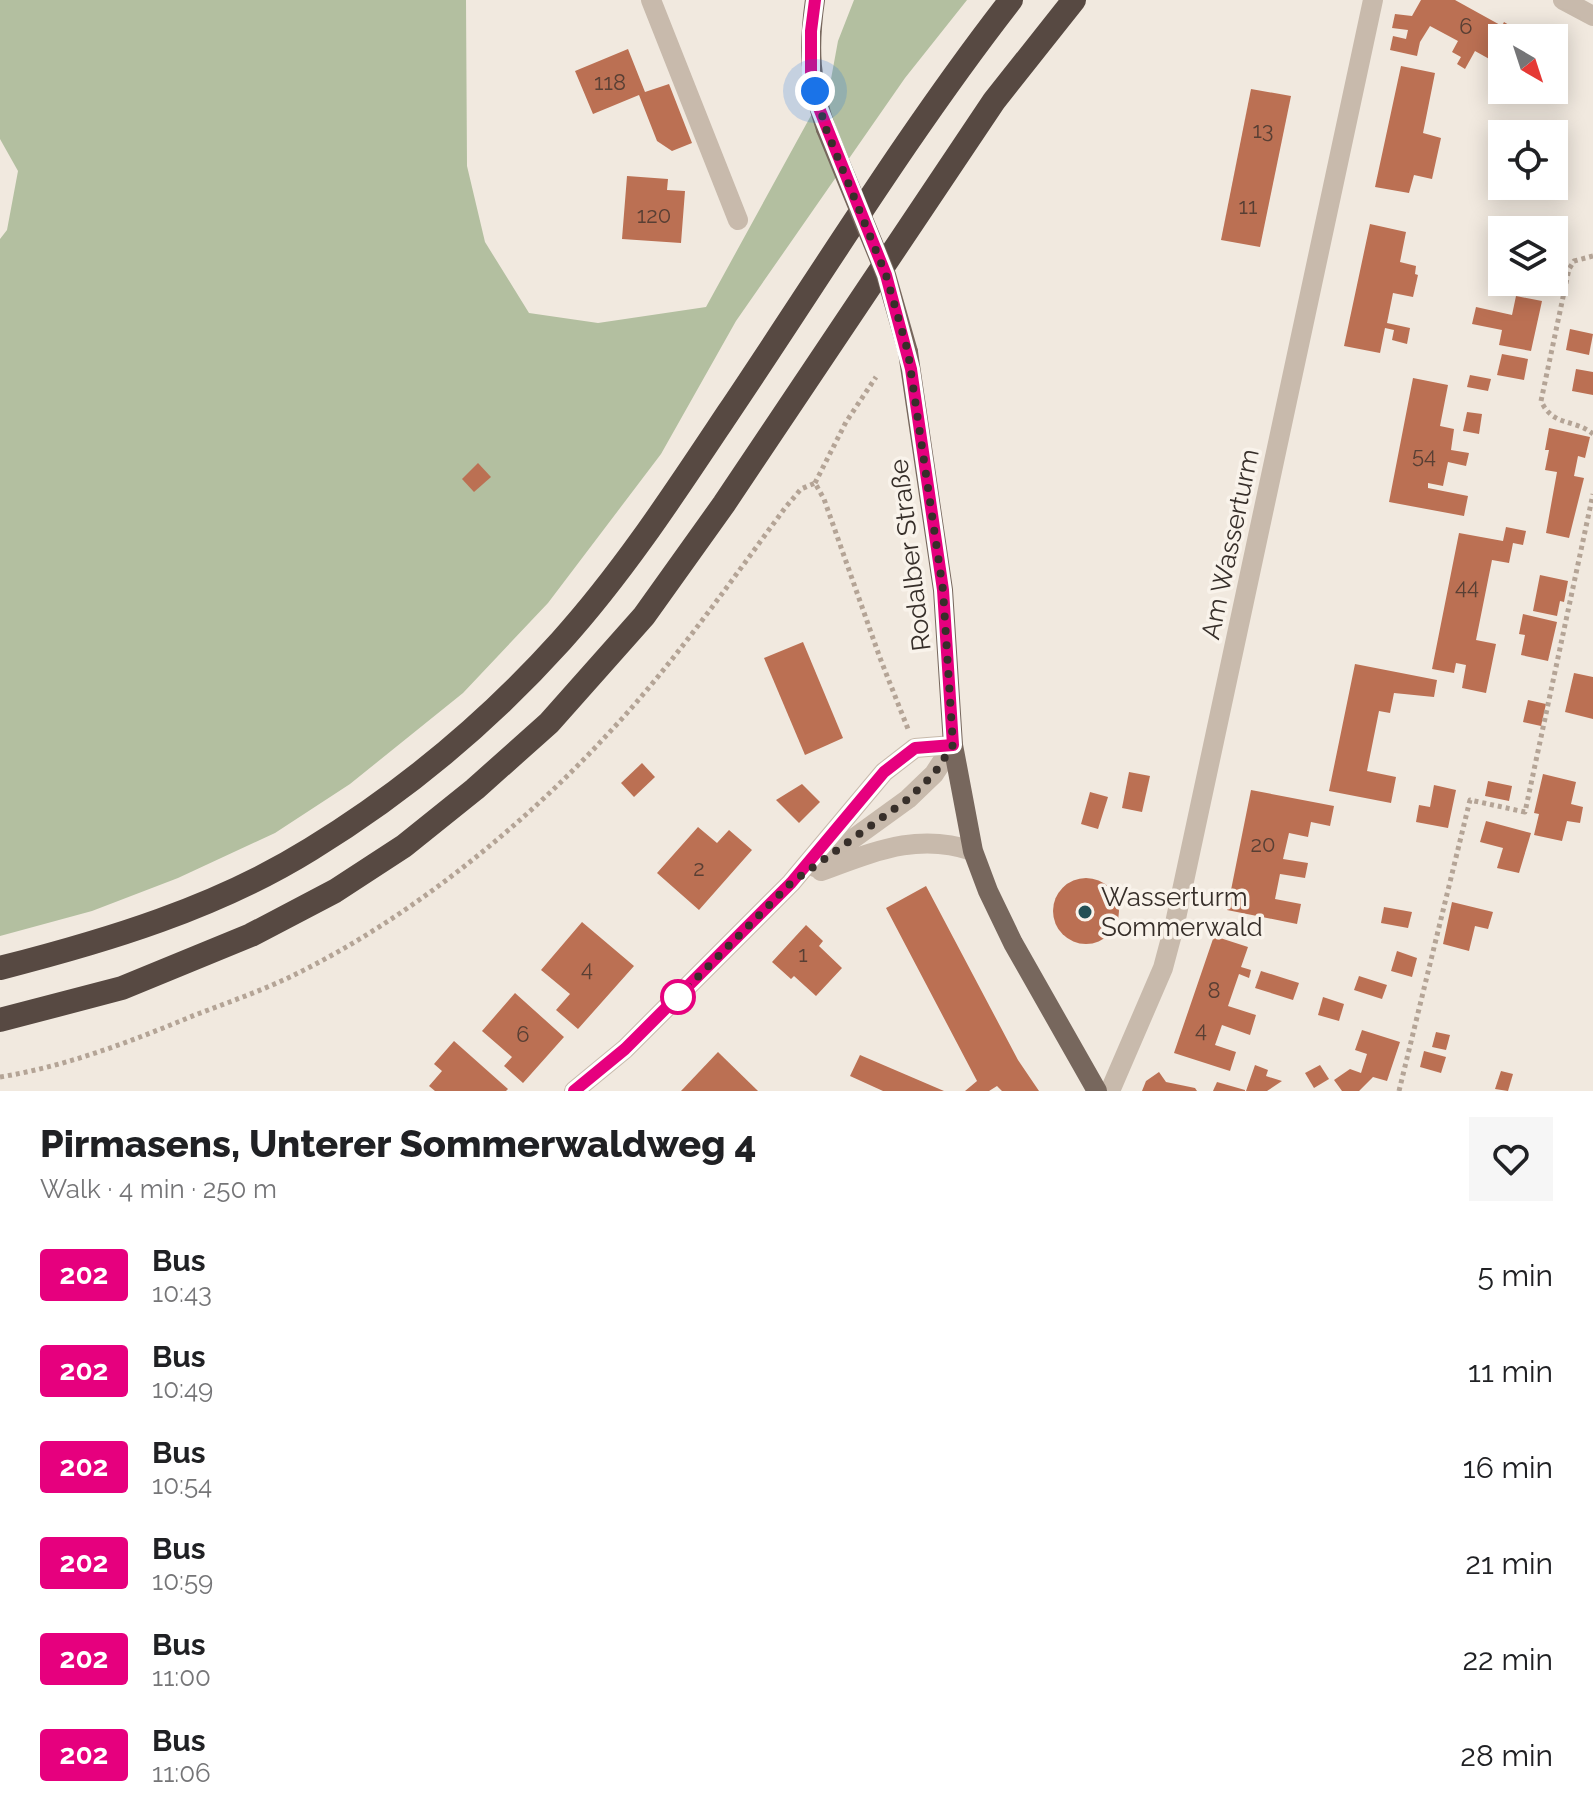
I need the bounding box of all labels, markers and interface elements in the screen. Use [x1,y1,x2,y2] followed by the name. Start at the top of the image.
[1459,13,1473,39] house number: 6
[1488,24,1568,104] north arrow
[1488,24,1568,296] map controls
[594,69,626,95] house number: 118
[795,71,835,111] your location
[1252,117,1274,143] house number: 13
[1488,120,1568,200] button: locate
[1239,193,1257,219] house number: 11
[637,202,671,228] house number: 120
[1488,216,1568,296] button: layers
[1412,442,1436,468] house number: 54
[1195,446,1265,642] street label: Am Wasserturm
[883,457,937,653] street label: Rodalber Straße
[1455,573,1479,599] house number: 44
[1251,831,1275,857] house number: 20
[693,855,705,881] house number: 2
[1101,882,1263,942] place label: Wasserturm Sommerwald
[1076,903,1094,921] marker: Wasserturm Sommerwald
[798,941,808,967] house number: 1
[581,955,593,981] house number: 4
[1207,977,1221,1003] house number: 8
[661,980,695,1014] unlabelled marker
[1195,1016,1207,1042] house number: 4
[516,1021,530,1047] house number: 6
[1469,1117,1553,1201] button: heart
[40,1121,756,1166] text: Pirmasens, Unterer Sommerwaldweg 4
[40,1174,277,1204] text: Walk · 4 min · 250 m
[152,1243,206,1278] text: Bus
[60,1258,108,1291] text: 202
[1477,1258,1553,1293] text: 5 min
[152,1278,212,1308] text: 10:43
[152,1339,206,1374] text: Bus
[60,1354,108,1387] text: 202
[1468,1354,1553,1389] text: 11 min
[152,1374,213,1404] text: 10:49
[152,1435,206,1470] text: Bus
[60,1450,108,1483] text: 202
[1463,1450,1553,1485] text: 16 min
[152,1470,212,1500] text: 10:54
[152,1531,206,1566] text: Bus
[60,1546,108,1579] text: 202
[1465,1546,1553,1581] text: 21 min
[152,1566,213,1596] text: 10:59
[152,1627,206,1662] text: Bus
[60,1642,108,1675] text: 202
[1462,1642,1553,1677] text: 22 min
[152,1662,211,1692] text: 11:00
[152,1723,206,1758] text: Bus
[60,1738,108,1771] text: 202
[1460,1738,1553,1773] text: 28 min
[152,1758,211,1788] text: 11:06

